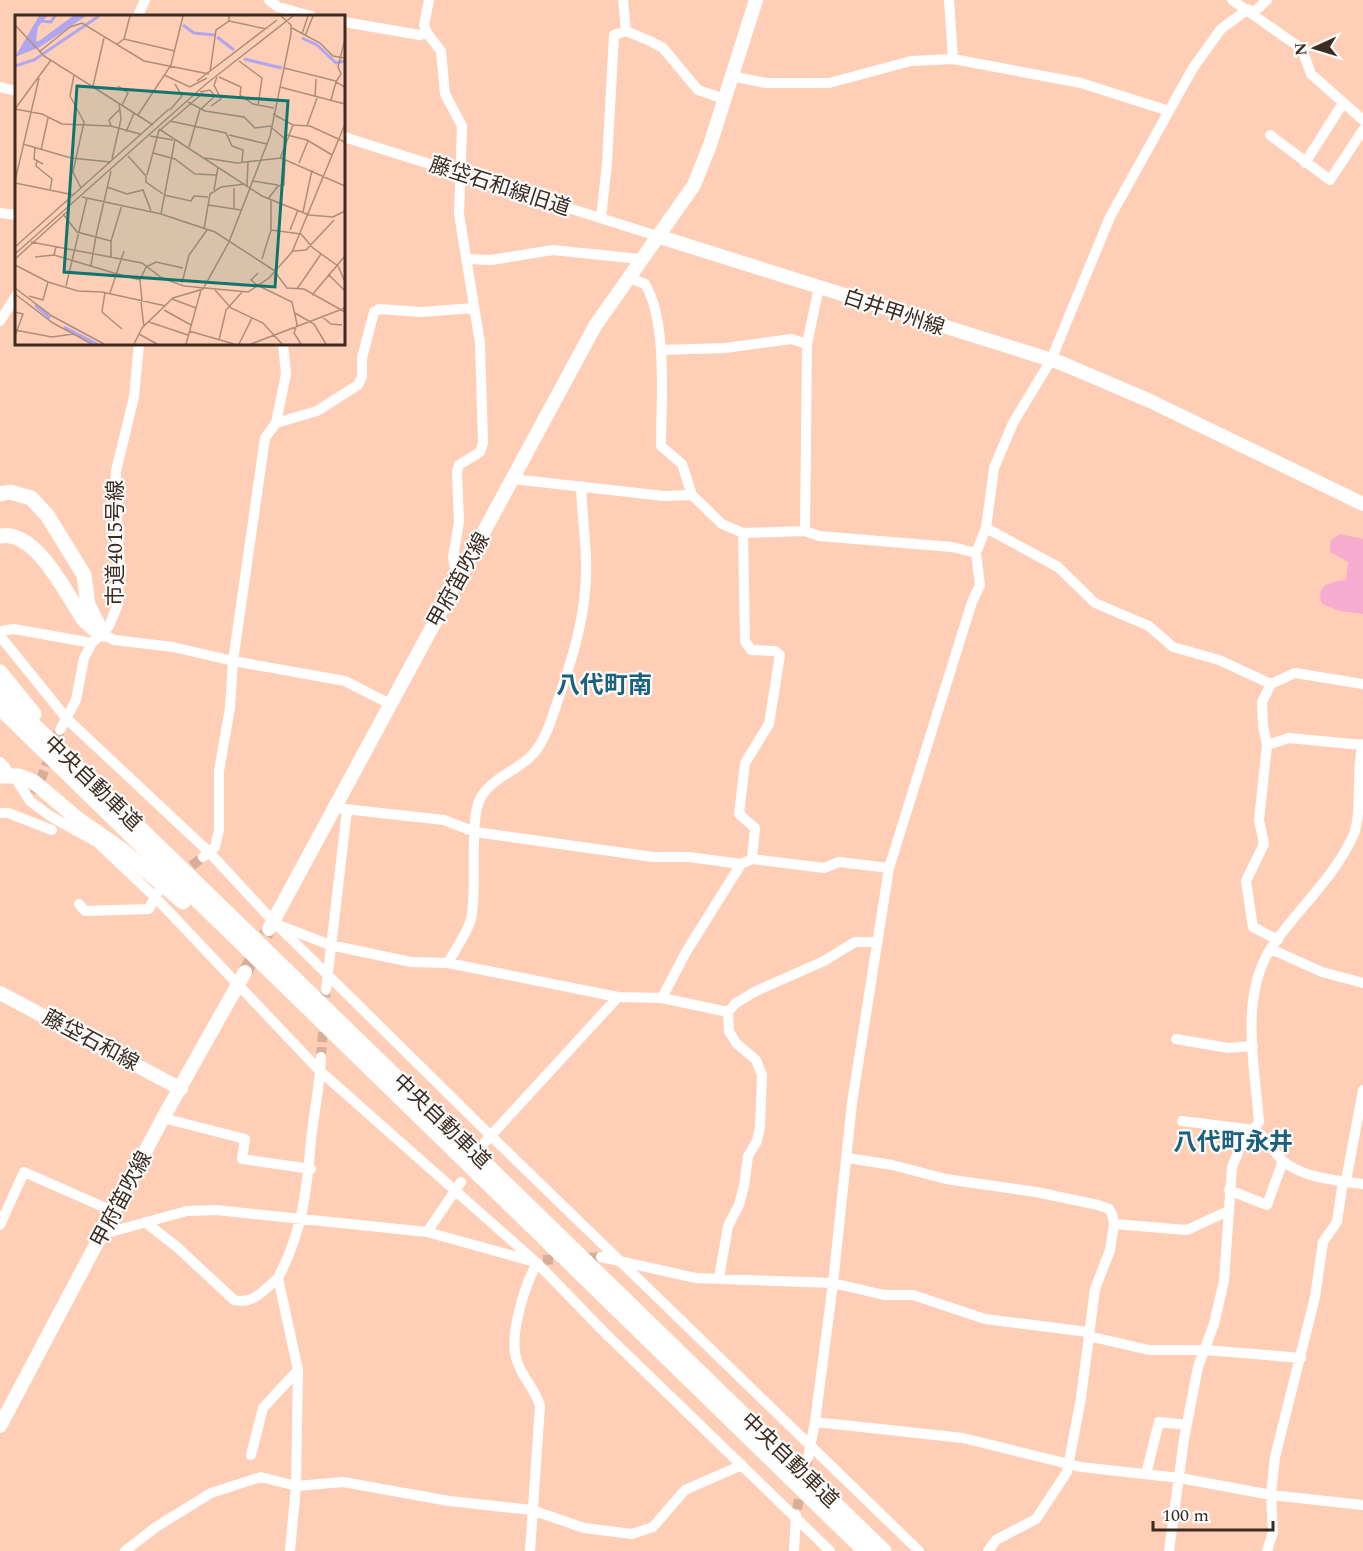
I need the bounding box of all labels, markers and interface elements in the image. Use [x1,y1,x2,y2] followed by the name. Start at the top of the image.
[15,15,345,345] inset map
[1285,18,1345,78] north arrow
[1289,42,1313,56] text: N
[425,149,575,225] street label: 藤垈石和線旧道
[839,282,949,344] street label: 白井甲州線
[100,480,132,606] street label: 市道4015号線
[419,527,498,634] street label: 甲府笛吹線
[556,668,652,704] district label: 八代町南
[36,728,149,839] street label: 中央自動車道
[37,1002,144,1080] street label: 藤垈石和線
[385,1066,498,1177] street label: 中央自動車道
[1173,1125,1293,1161] district label: 八代町永井
[83,1146,161,1253] street label: 甲府笛吹線
[733,1405,846,1516] street label: 中央自動車道
[1153,1494,1273,1532] scale bar
[1162,1502,1209,1529] text: 100 m

